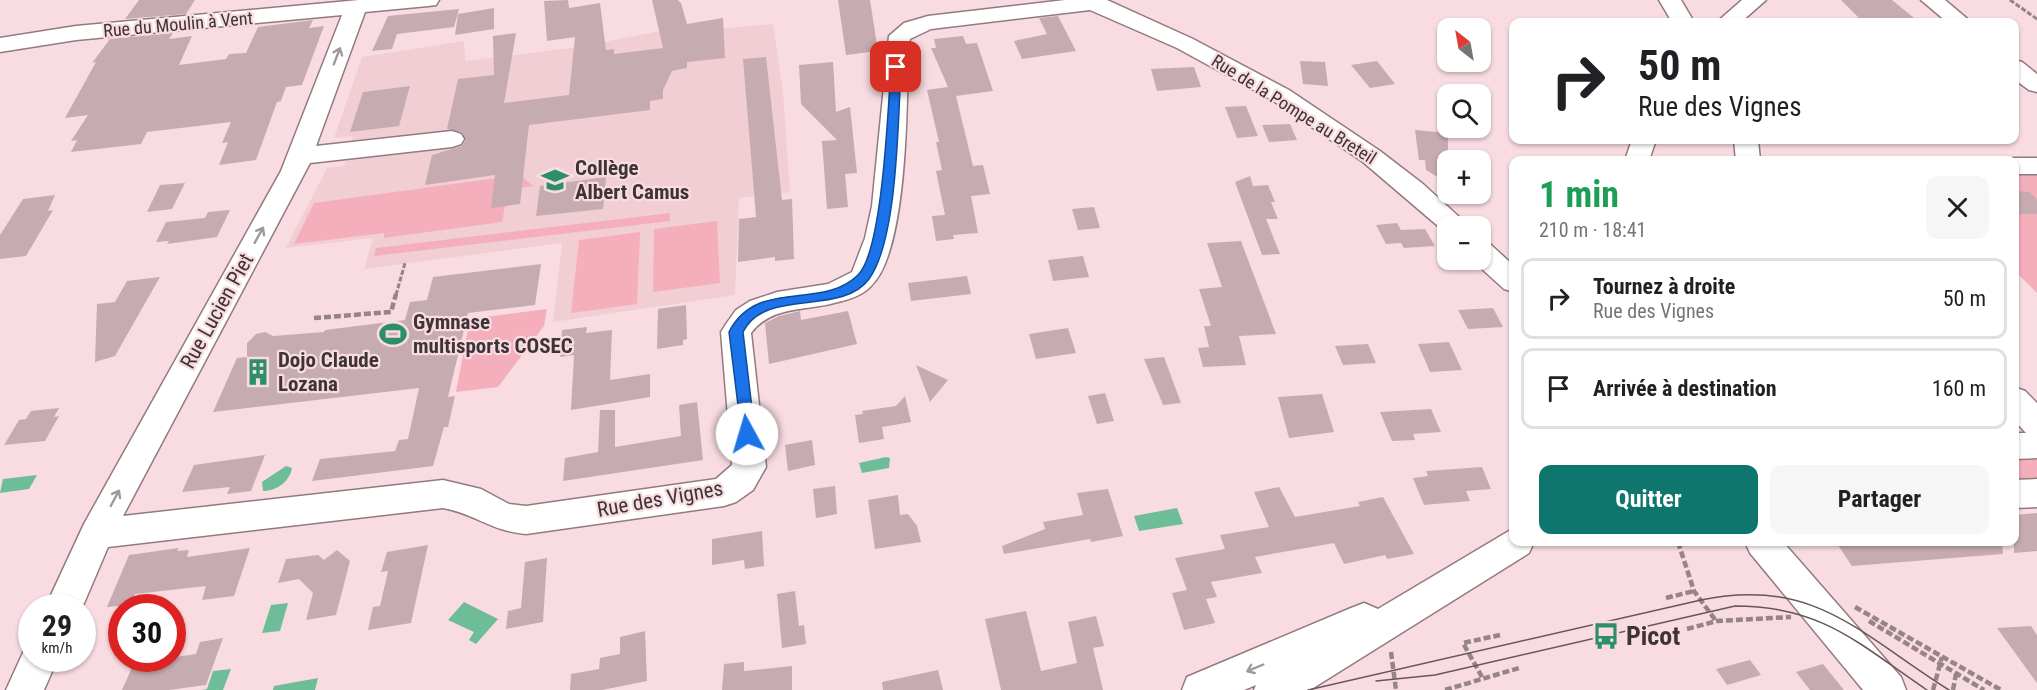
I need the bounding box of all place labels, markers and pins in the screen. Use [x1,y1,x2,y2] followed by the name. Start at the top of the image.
[870,41,921,92] pin
[575,156,689,204] place label: Collège Albert Camus
[540,165,570,195] school or university icon: Collège Albert Camus
[413,310,573,358] place label: Gymnase multisports COSEC
[378,319,408,349] sports icon: Gymnase multisports COSEC
[278,348,379,396] place label: Dojo Claude Lozana
[243,357,273,387] building icon: Dojo Claude Lozana
[1591,621,1621,651] bus stop icon: Picot
[1626,621,1680,651] place label: Picot

